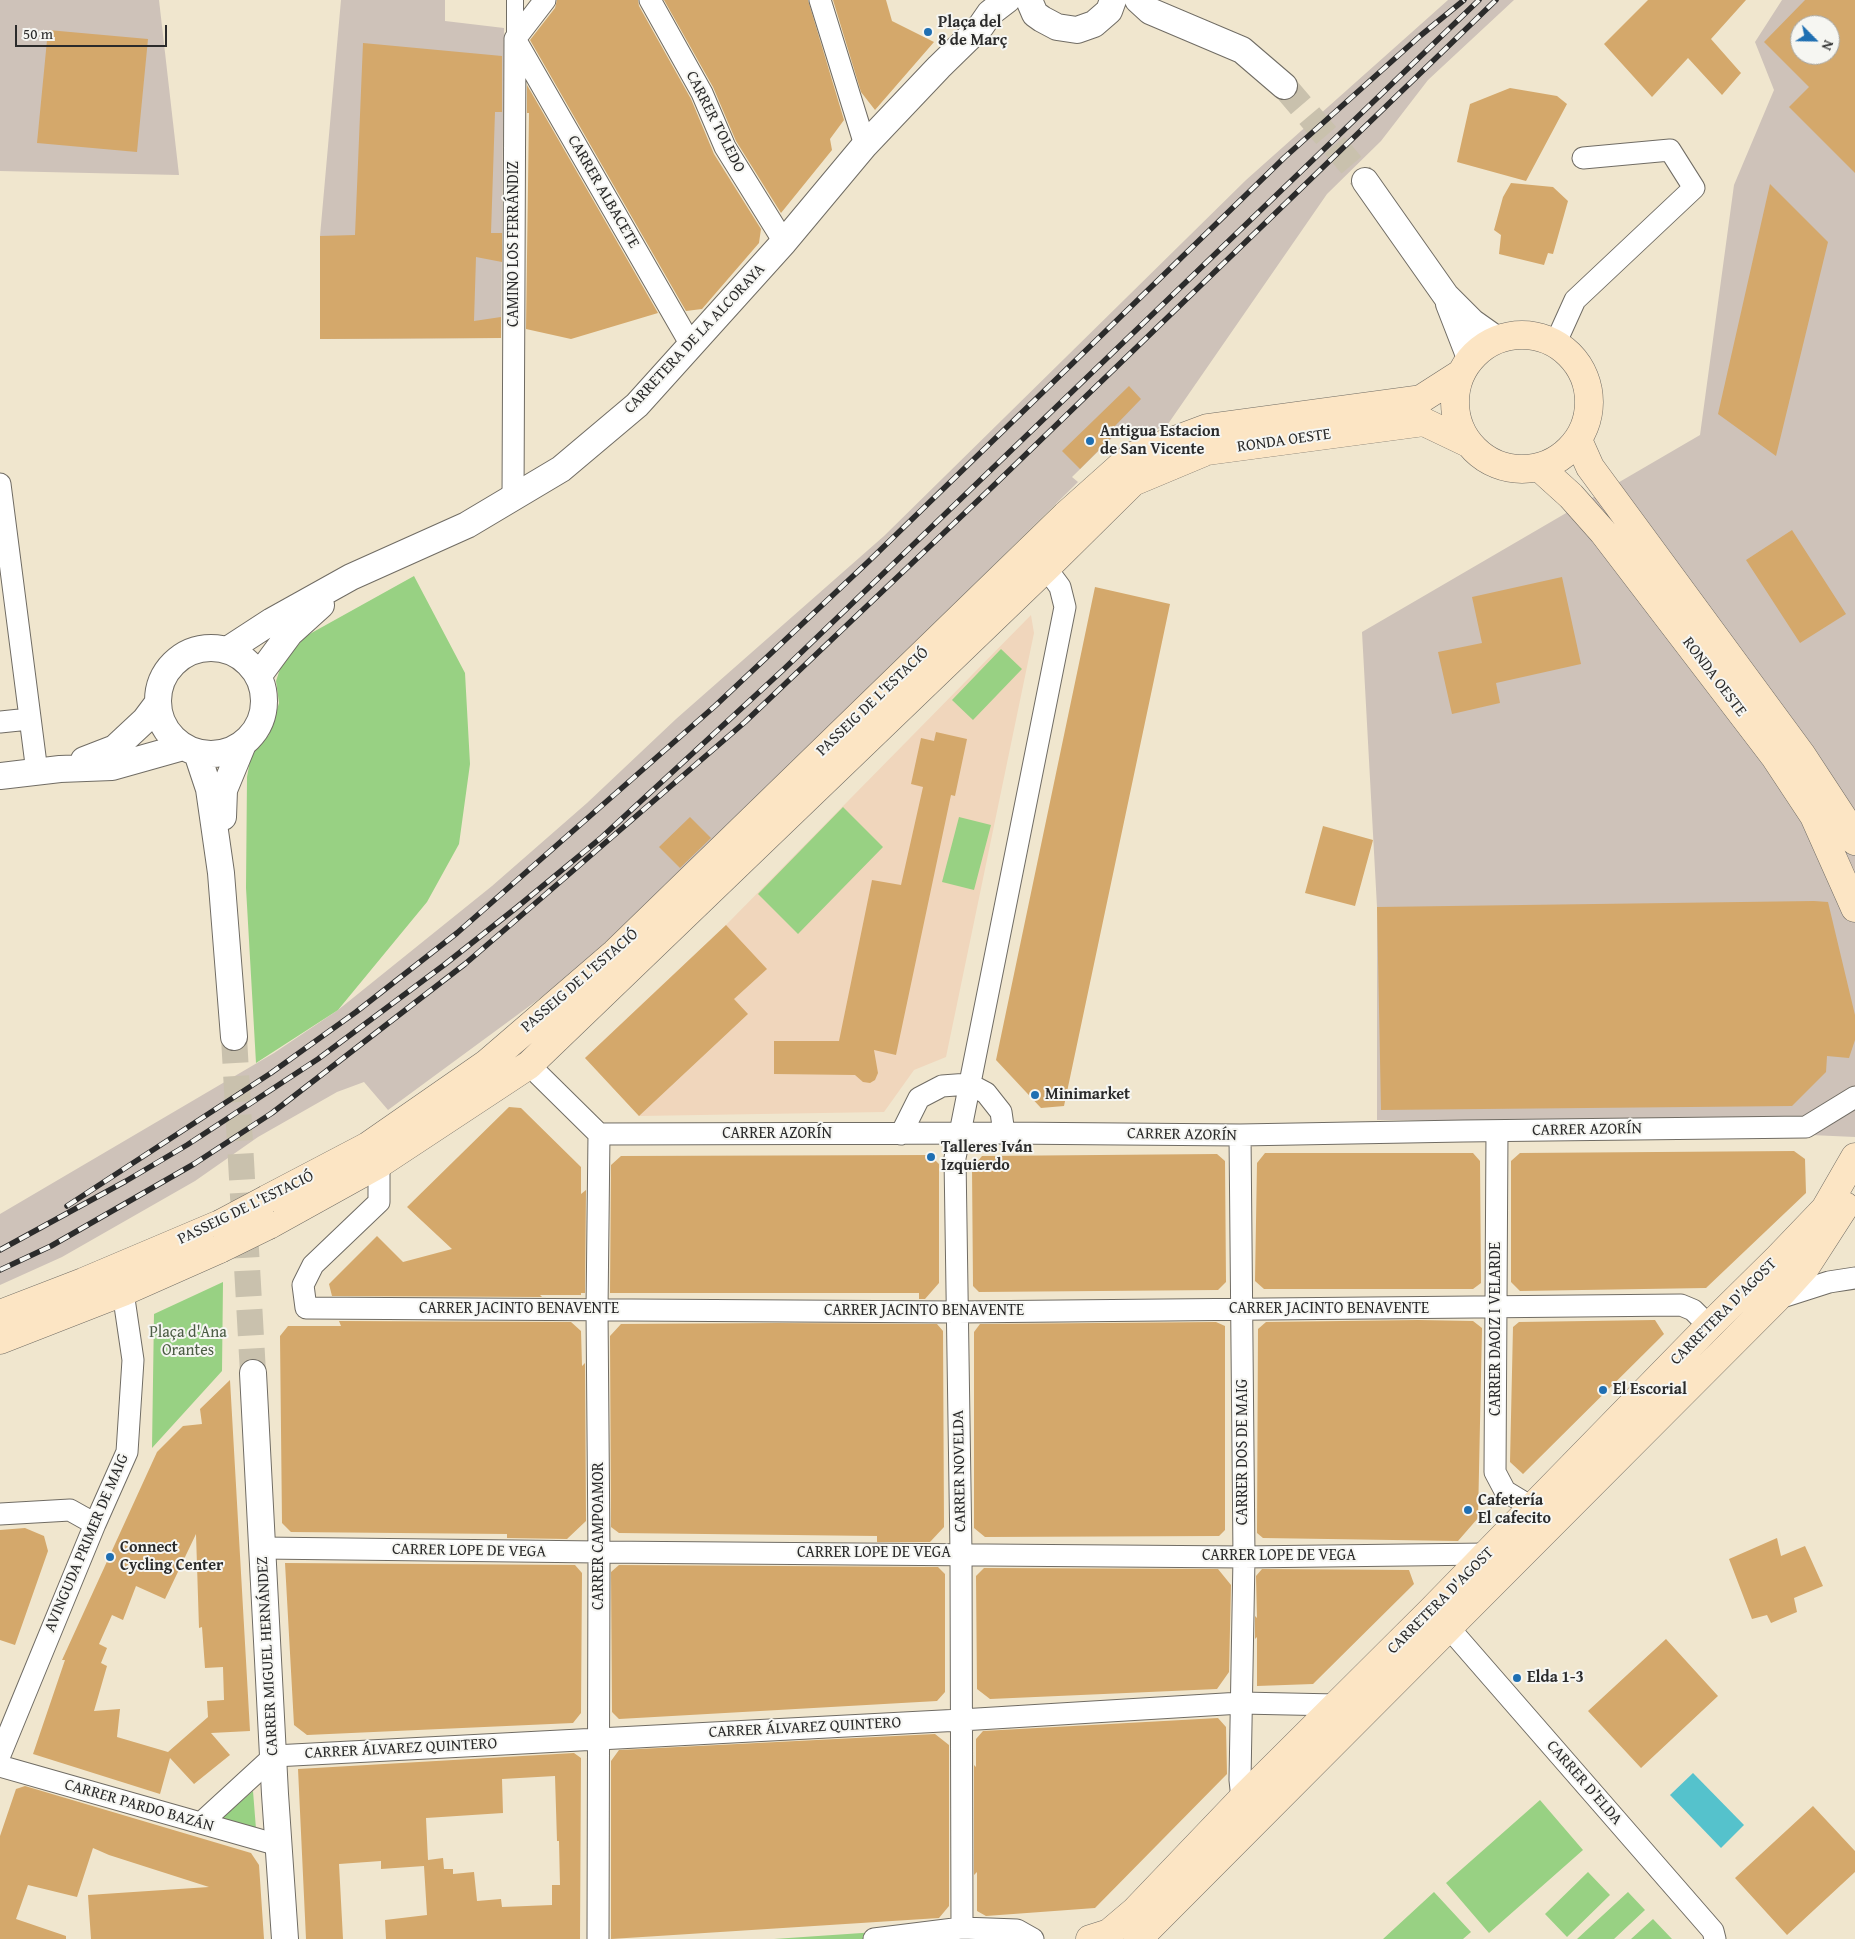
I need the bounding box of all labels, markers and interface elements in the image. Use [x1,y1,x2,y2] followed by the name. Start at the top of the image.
[938,13,1007,51] place label: Plaça del 8 de Març
[18,15,170,47] scale bar
[1790,15,1840,65] north arrow
[23,23,53,44] text: 50 m
[922,26,934,38] marker: Plaça del 8 de Març
[1817,37,1839,54] text: N
[681,68,749,176] street label: CARRER TOLEDO
[563,132,643,252] street label: CARRER ALBACETE
[504,161,524,327] street label: CAMINO LOS FERRÁNDIZ
[621,260,769,418] street label: CARRETERA DE LA ALCORAYA
[1100,422,1220,460] place label: Antigua Estacion de San Vicente
[1236,425,1332,457] street label: RONDA OESTE
[1084,435,1096,447] marker: Antigua Estacion de San Vicente
[1678,633,1750,721] street label: RONDA OESTE
[813,643,933,761] street label: PASSEIG DE L'ESTACIÓ
[518,925,642,1037] street label: PASSEIG DE L'ESTACIÓ
[1045,1085,1130,1105] place label: Minimarket
[1029,1089,1041,1101] marker: Minimarket
[1532,1119,1642,1141] street label: CARRER AZORÍN
[722,1124,832,1144] street label: CARRER AZORÍN
[1127,1124,1237,1146] street label: CARRER AZORÍN
[941,1138,1032,1176] place label: Talleres Iván Izquierdo
[925,1151,937,1163] marker: Talleres Iván Izquierdo
[175,1167,317,1249] street label: PASSEIG DE L'ESTACIÓ
[1486,1242,1506,1416] street label: CARRER DAOIZ I VELARDE
[1667,1255,1781,1369] street label: CARRETERA D'AGOST
[419,1299,619,1319] street label: CARRER JACINTO BENAVENTE
[1229,1299,1429,1319] street label: CARRER JACINTO BENAVENTE
[824,1301,1024,1321] street label: CARRER JACINTO BENAVENTE
[149,1323,227,1361] park label: Plaça d'Ana Orantes
[1233,1379,1253,1525] street label: CARRER DOS DE MAIG
[1613,1380,1687,1400] place label: El Escorial
[1597,1384,1609,1396] marker: El Escorial
[949,1410,971,1532] street label: CARRER NOVELDA
[41,1451,133,1635] street label: AVINGUDA PRIMER DE MAIG
[589,1462,609,1610] street label: CARRER CAMPOAMOR
[1478,1491,1551,1529] place label: Cafetería El cafecito
[1462,1504,1474,1516] marker: Cafetería El cafecito
[120,1538,223,1576] place label: Connect Cycling Center
[392,1540,546,1562] street label: CARRER LOPE DE VEGA
[797,1543,951,1563] street label: CARRER LOPE DE VEGA
[1384,1544,1498,1658] street label: CARRETERA D'AGOST
[1202,1546,1356,1566] street label: CARRER LOPE DE VEGA
[104,1551,116,1563] marker: Connect Cycling Center
[253,1556,283,1756] street label: CARRER MIGUEL HERNÁNDEZ
[1527,1668,1584,1688] place label: Elda 1-3
[1511,1672,1523,1684] marker: Elda 1-3
[708,1713,902,1743] street label: CARRER ÁLVAREZ QUINTERO
[304,1734,498,1764] street label: CARRER ÁLVAREZ QUINTERO
[1542,1737,1626,1829] street label: CARRER D’ELDA
[62,1776,216,1836] street label: CARRER PARDO BAZÁN

